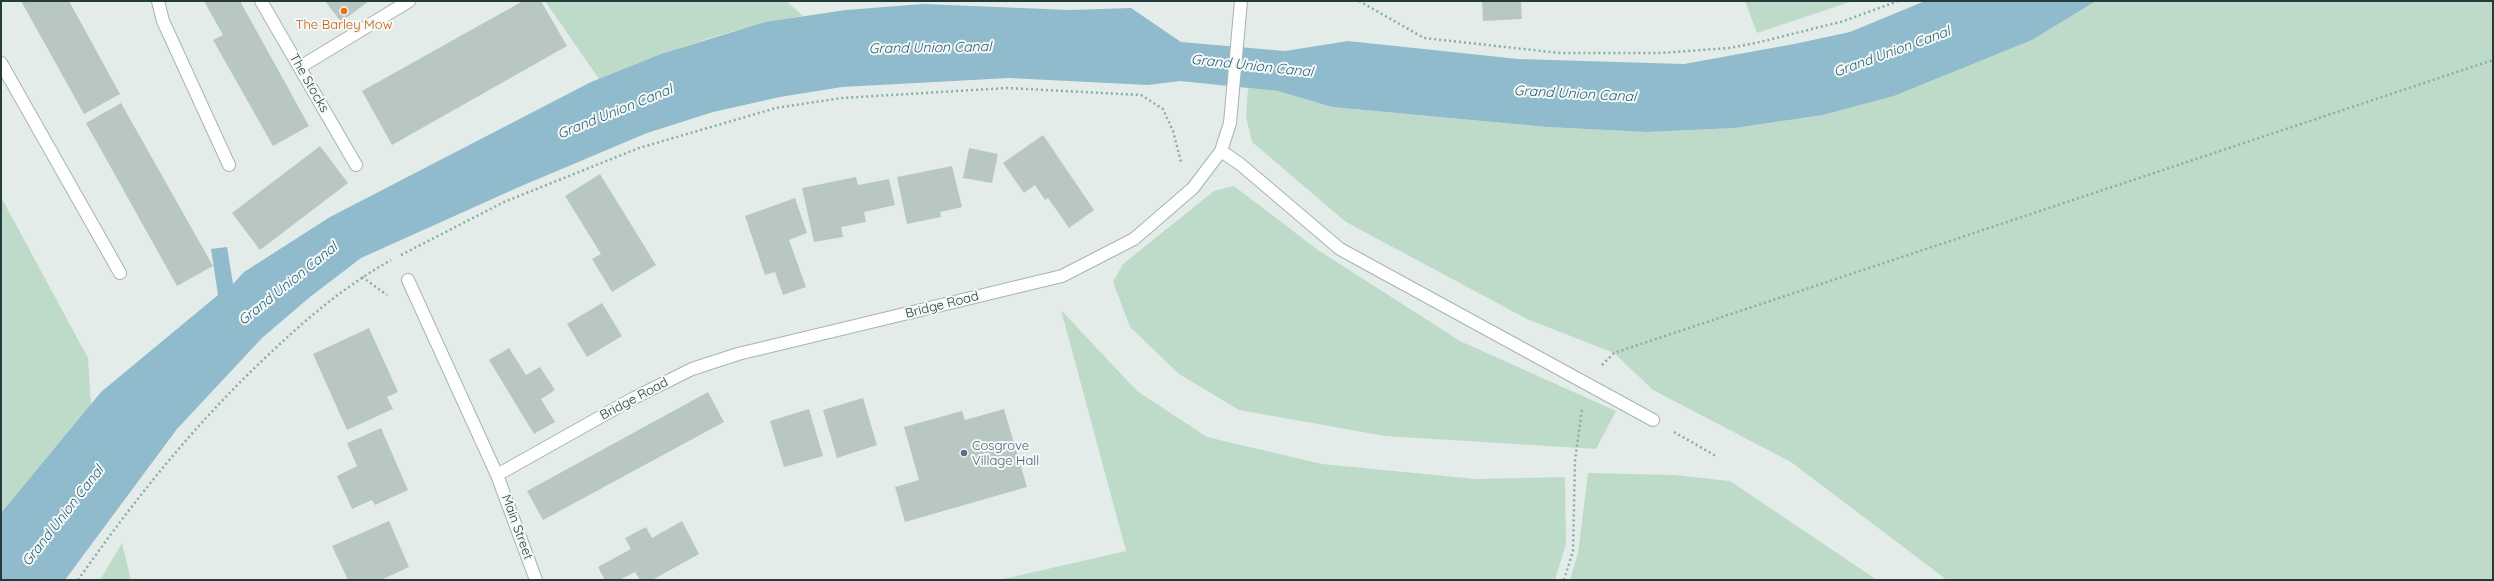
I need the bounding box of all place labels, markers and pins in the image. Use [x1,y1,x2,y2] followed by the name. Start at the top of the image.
[339,6,349,16] marker: The Barley Mow
[296,17,392,33] place label: The Barley Mow
[972,438,1039,469] place label: Cosgrove Village Hall
[959,448,969,458] marker: Cosgrove Village Hall

